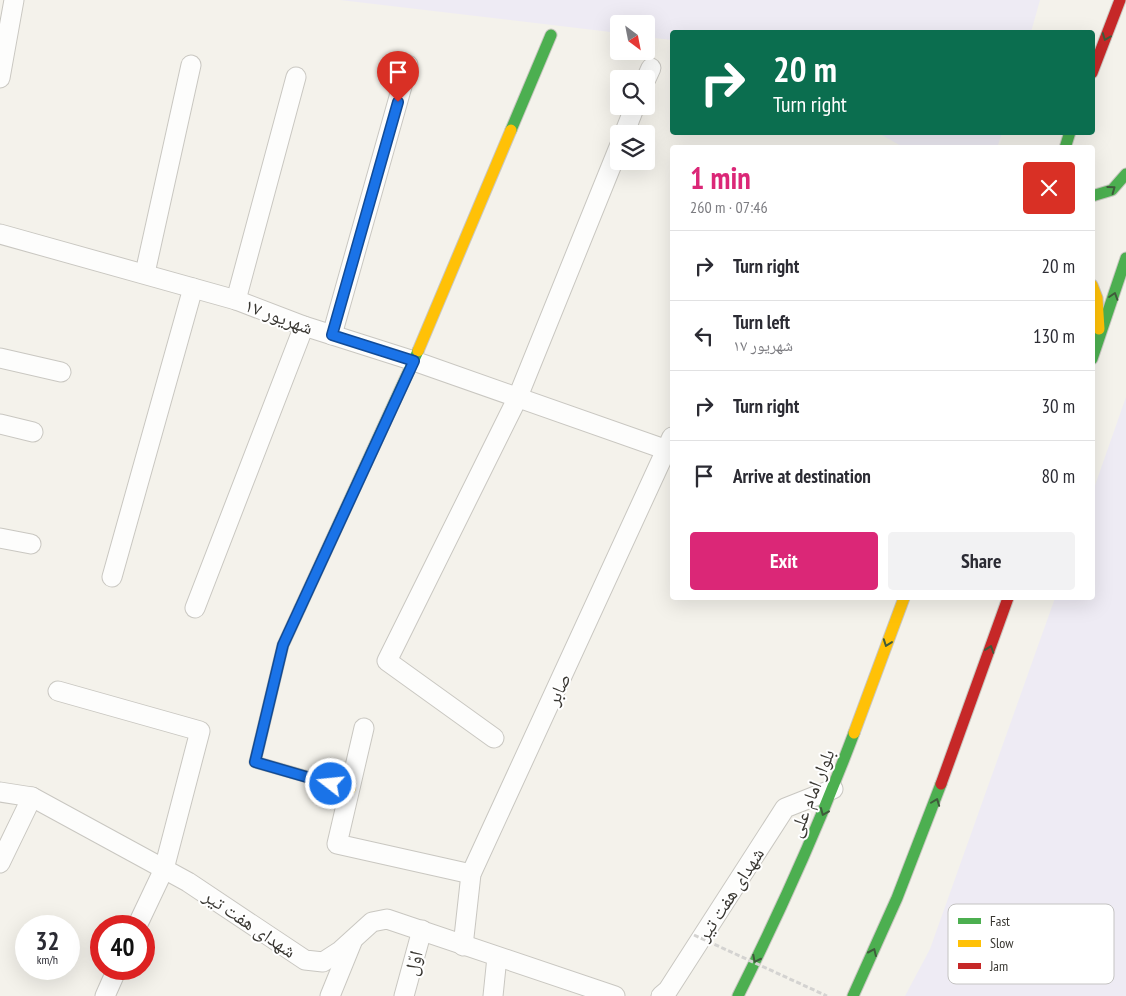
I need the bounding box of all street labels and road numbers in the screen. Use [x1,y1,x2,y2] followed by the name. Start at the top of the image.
[241,293,317,339] street label: ۱۷ شهریور
[540,669,576,710] street label: صابر
[782,745,841,841] street label: بلوار امام علی
[690,843,769,946] street label: شهدای هفت تیر
[198,883,301,963] street label: شهدای هفت تیر
[398,948,428,978] street label: اوّل

